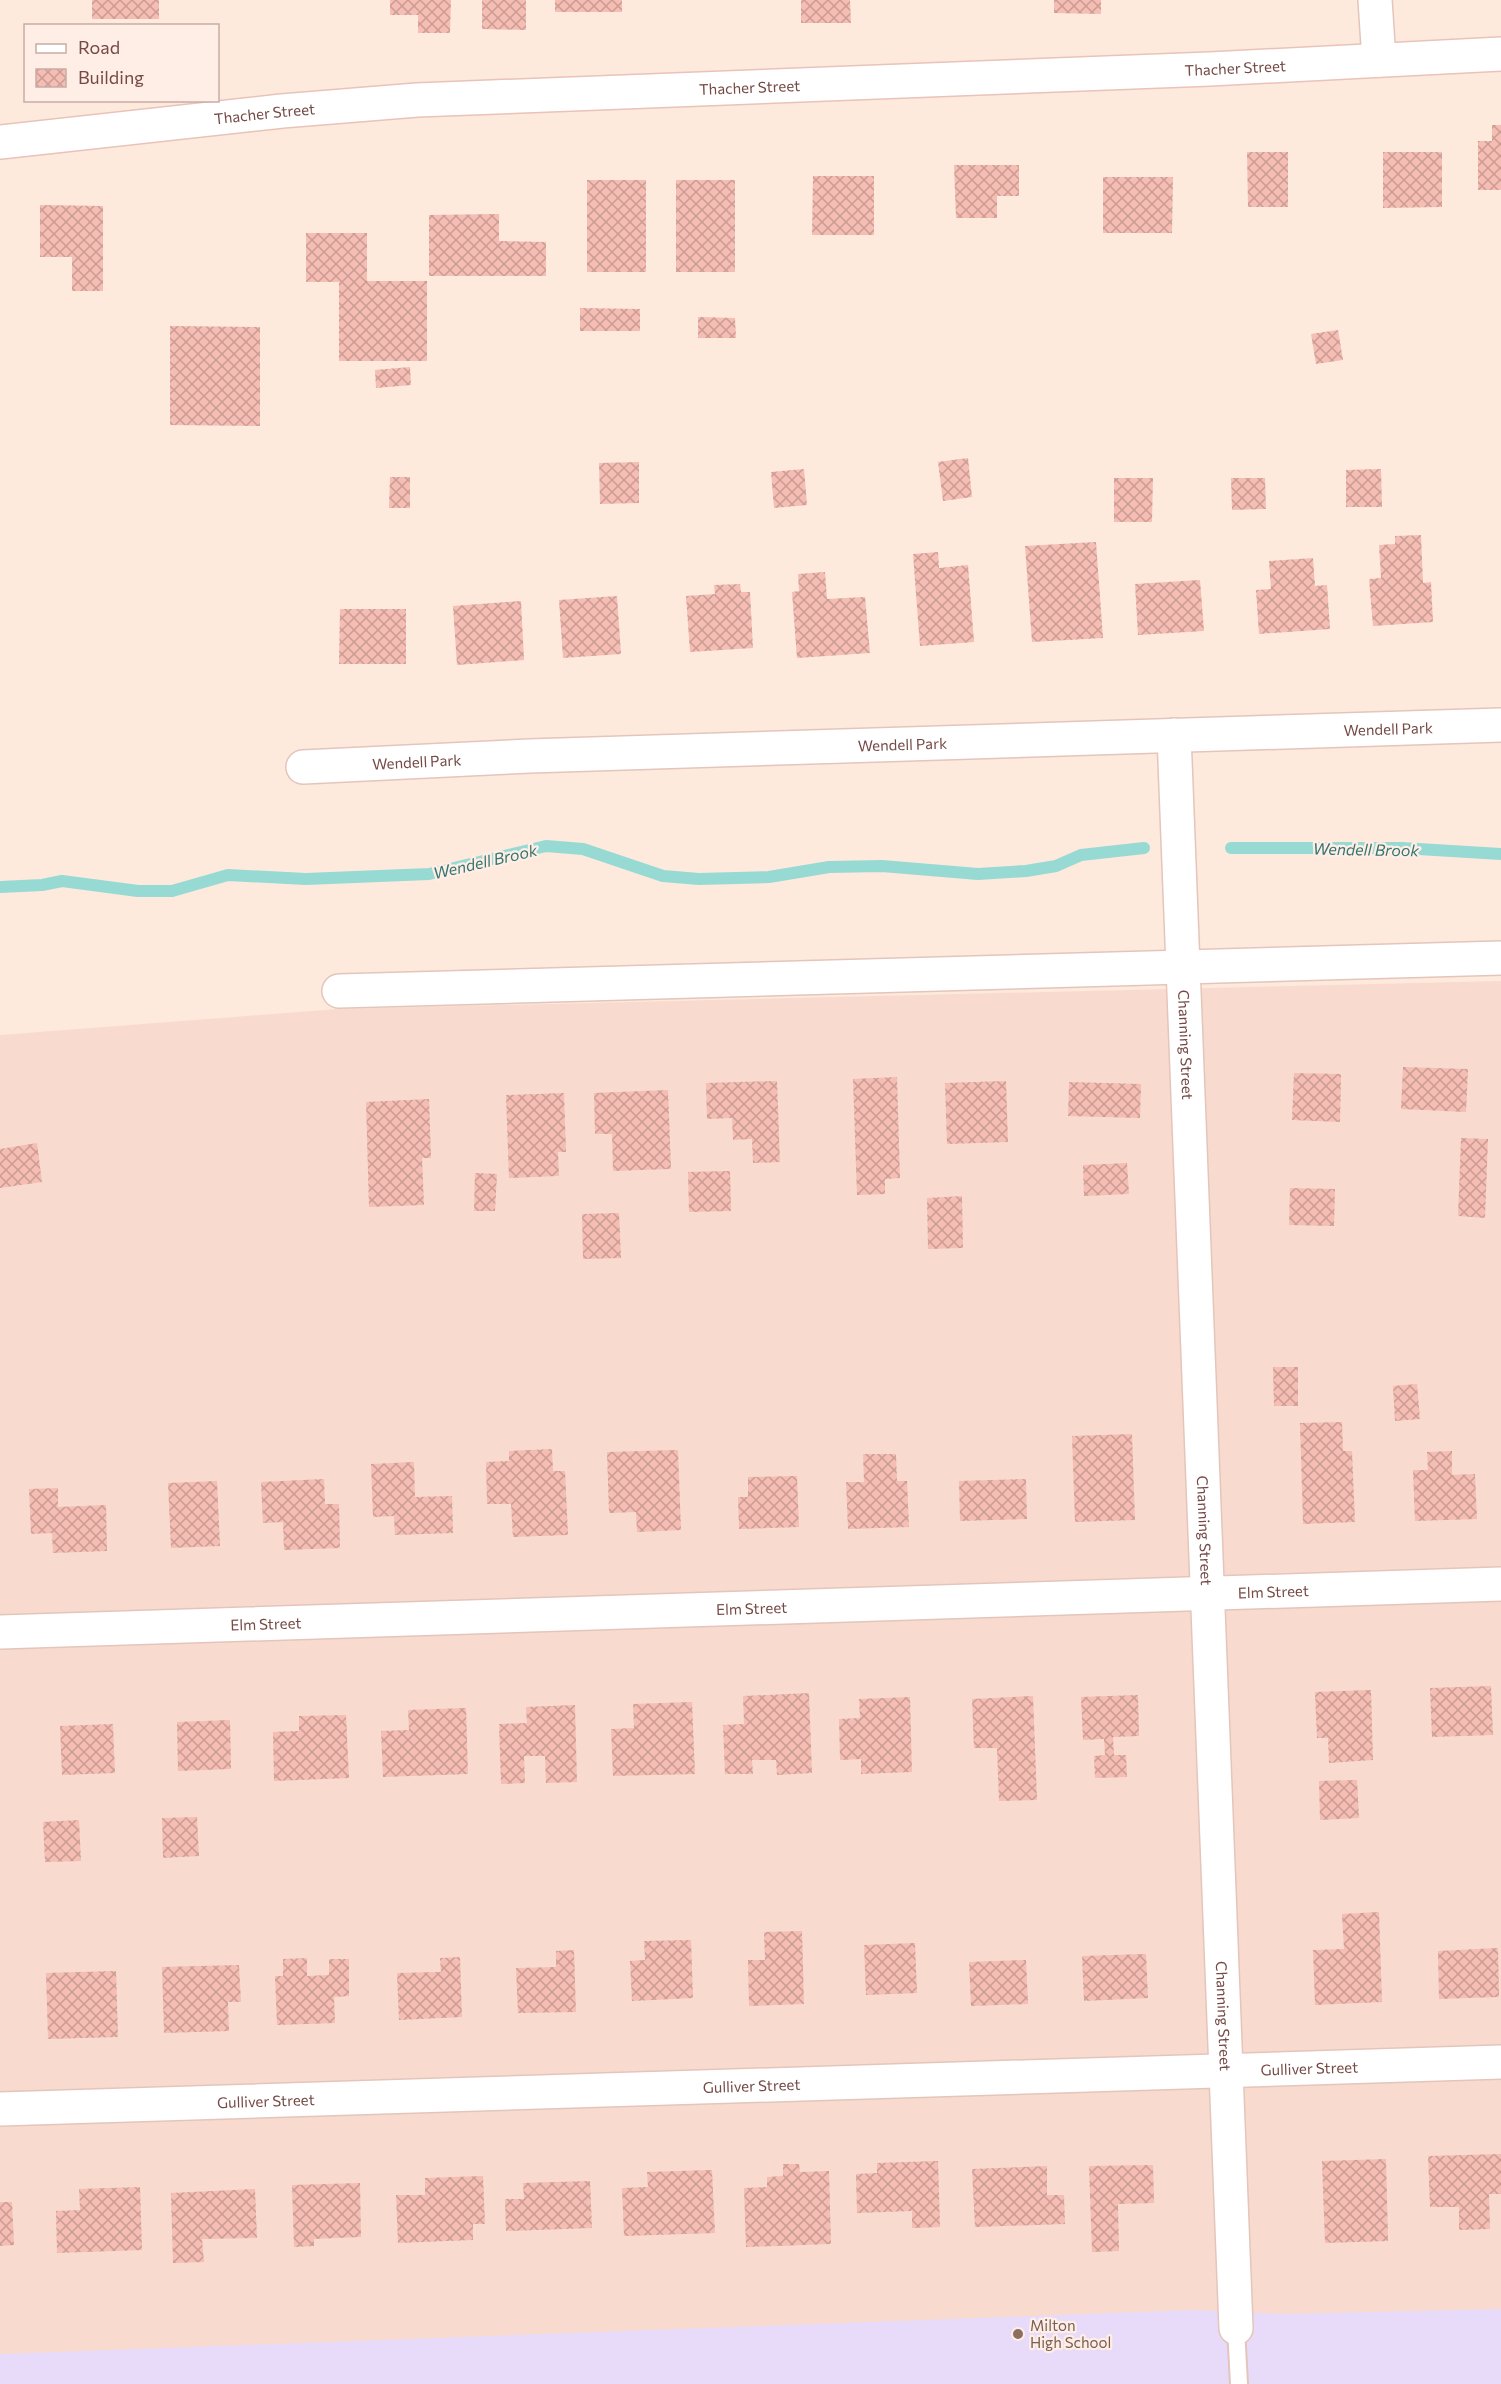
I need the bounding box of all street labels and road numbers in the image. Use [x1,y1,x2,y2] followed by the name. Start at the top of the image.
[1184,56,1286,79] street label: Thacher Street
[699,76,801,98] street label: Thacher Street
[213,99,316,127] street label: Thacher Street
[1343,718,1433,739] street label: Wendell Park
[858,734,947,755] street label: Wendell Park
[372,750,462,773] street label: Wendell Park
[1175,990,1197,1100] street label: Channing Street
[1194,1475,1216,1586] street label: Channing Street
[1238,1581,1309,1601] street label: Elm Street
[716,1598,787,1618] street label: Elm Street
[230,1613,302,1634] street label: Elm Street
[1213,1961,1235,2071] street label: Channing Street
[1260,2057,1358,2079] street label: Gulliver Street
[703,2075,801,2096] street label: Gulliver Street
[217,2090,315,2111] street label: Gulliver Street

